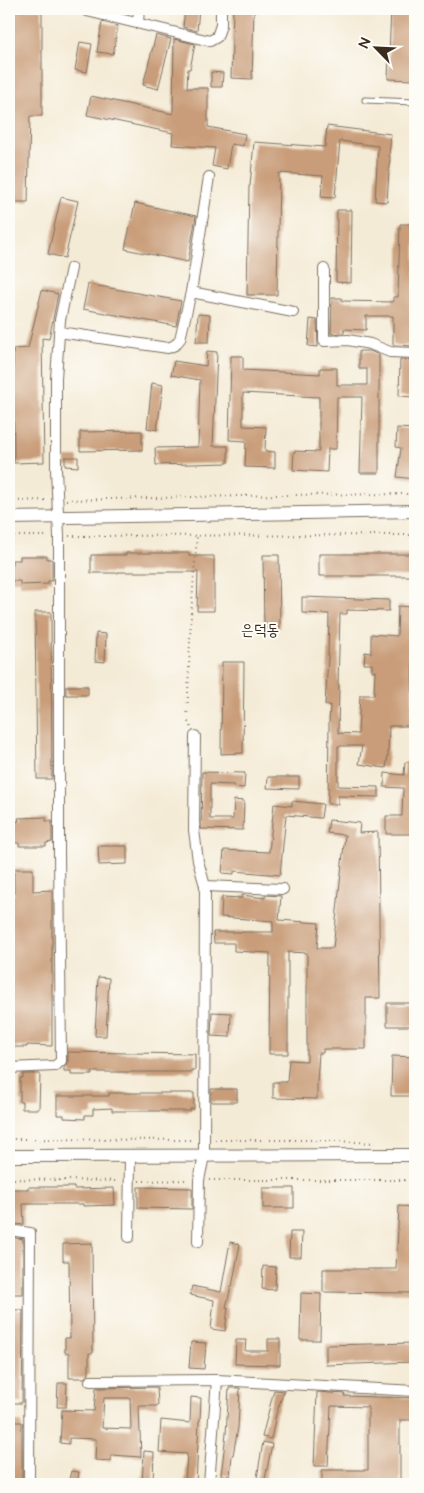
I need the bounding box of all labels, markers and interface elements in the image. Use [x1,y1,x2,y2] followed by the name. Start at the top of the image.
[352,22,402,72] north arrow
[354,35,376,51] text: N
[241,619,279,641] district label: 은덕동

